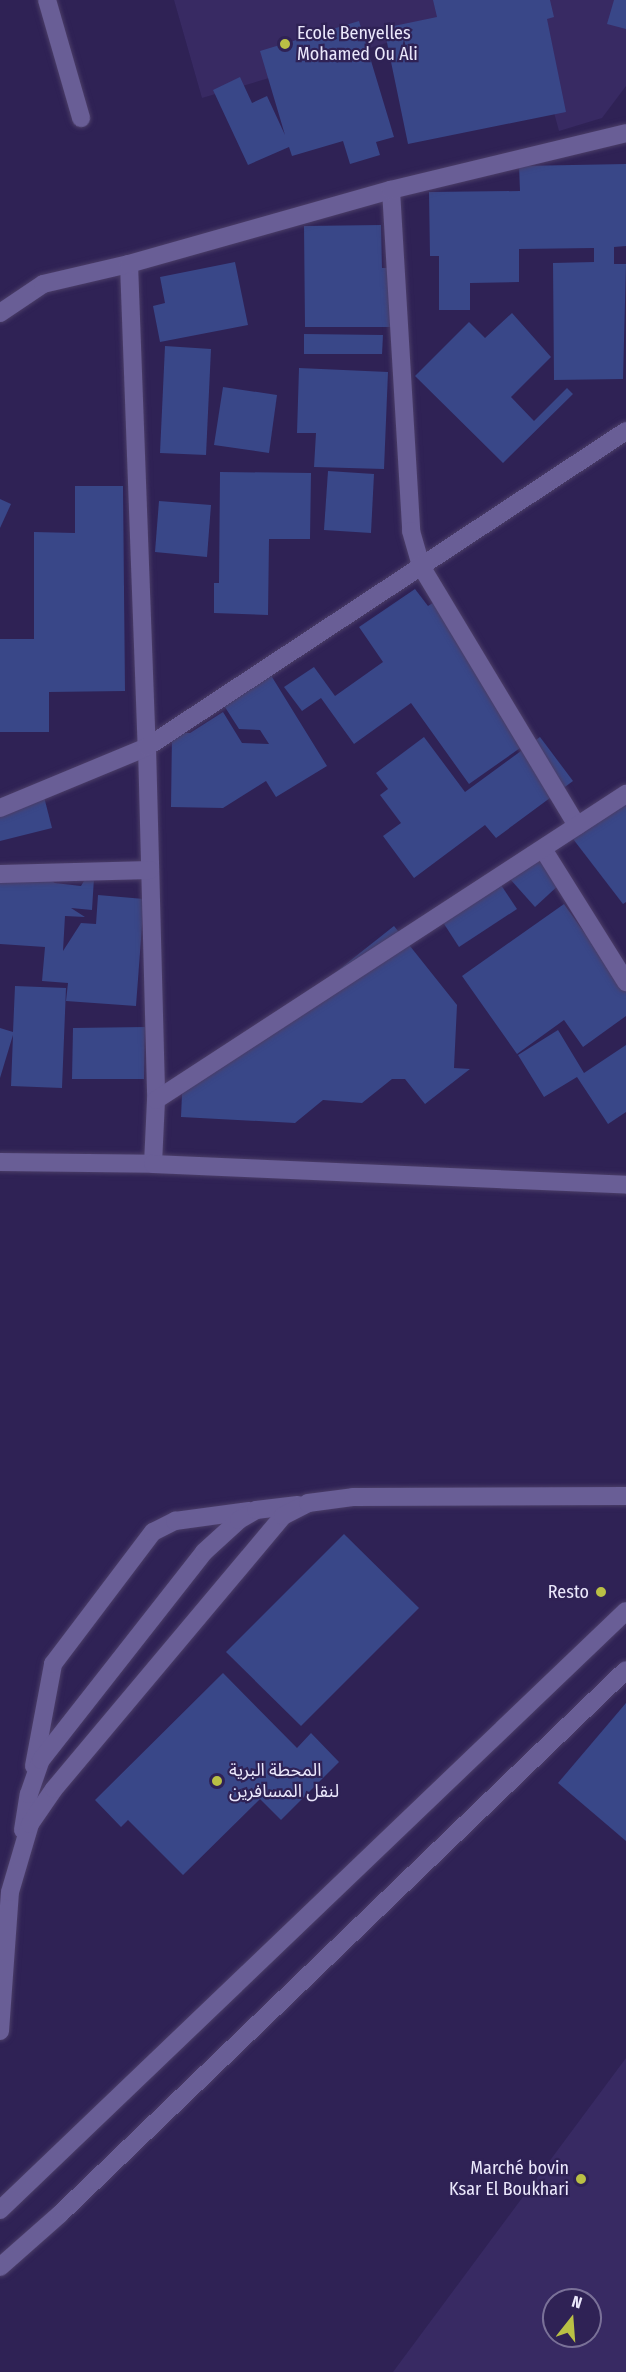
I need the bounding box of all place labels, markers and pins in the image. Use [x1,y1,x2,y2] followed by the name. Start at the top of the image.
[297,23,418,66] place label: Ecole Benyelles Mohamed Ou Ali
[278,37,292,51] marker: Ecole Benyelles Mohamed Ou Ali
[548,1581,589,1603] place label: Resto
[594,1585,608,1599] marker: Resto
[229,1760,339,1802] place label: المحطة البرية لنقل المسافرين
[210,1774,224,1788] marker: المحطة البرية لنقل المسافرين
[449,2158,569,2200] place label: Marché bovin Ksar El Boukhari
[574,2172,588,2186] marker: Marché bovin Ksar El Boukhari

